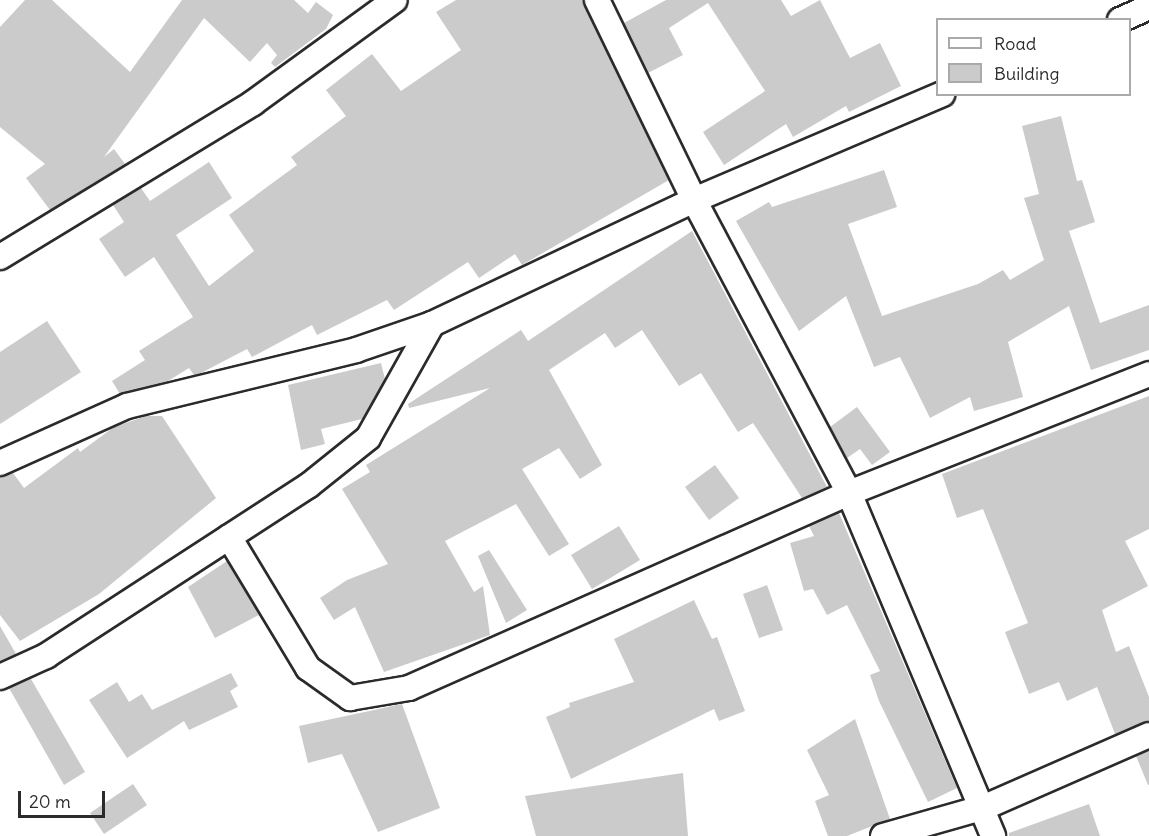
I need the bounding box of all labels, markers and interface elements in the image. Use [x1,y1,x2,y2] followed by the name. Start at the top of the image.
[936,18,1131,96] legend
[994,32,1036,55] text: Road
[994,62,1059,85] text: Building
[21,779,108,817] scale bar
[29,790,71,813] text: 20 m

